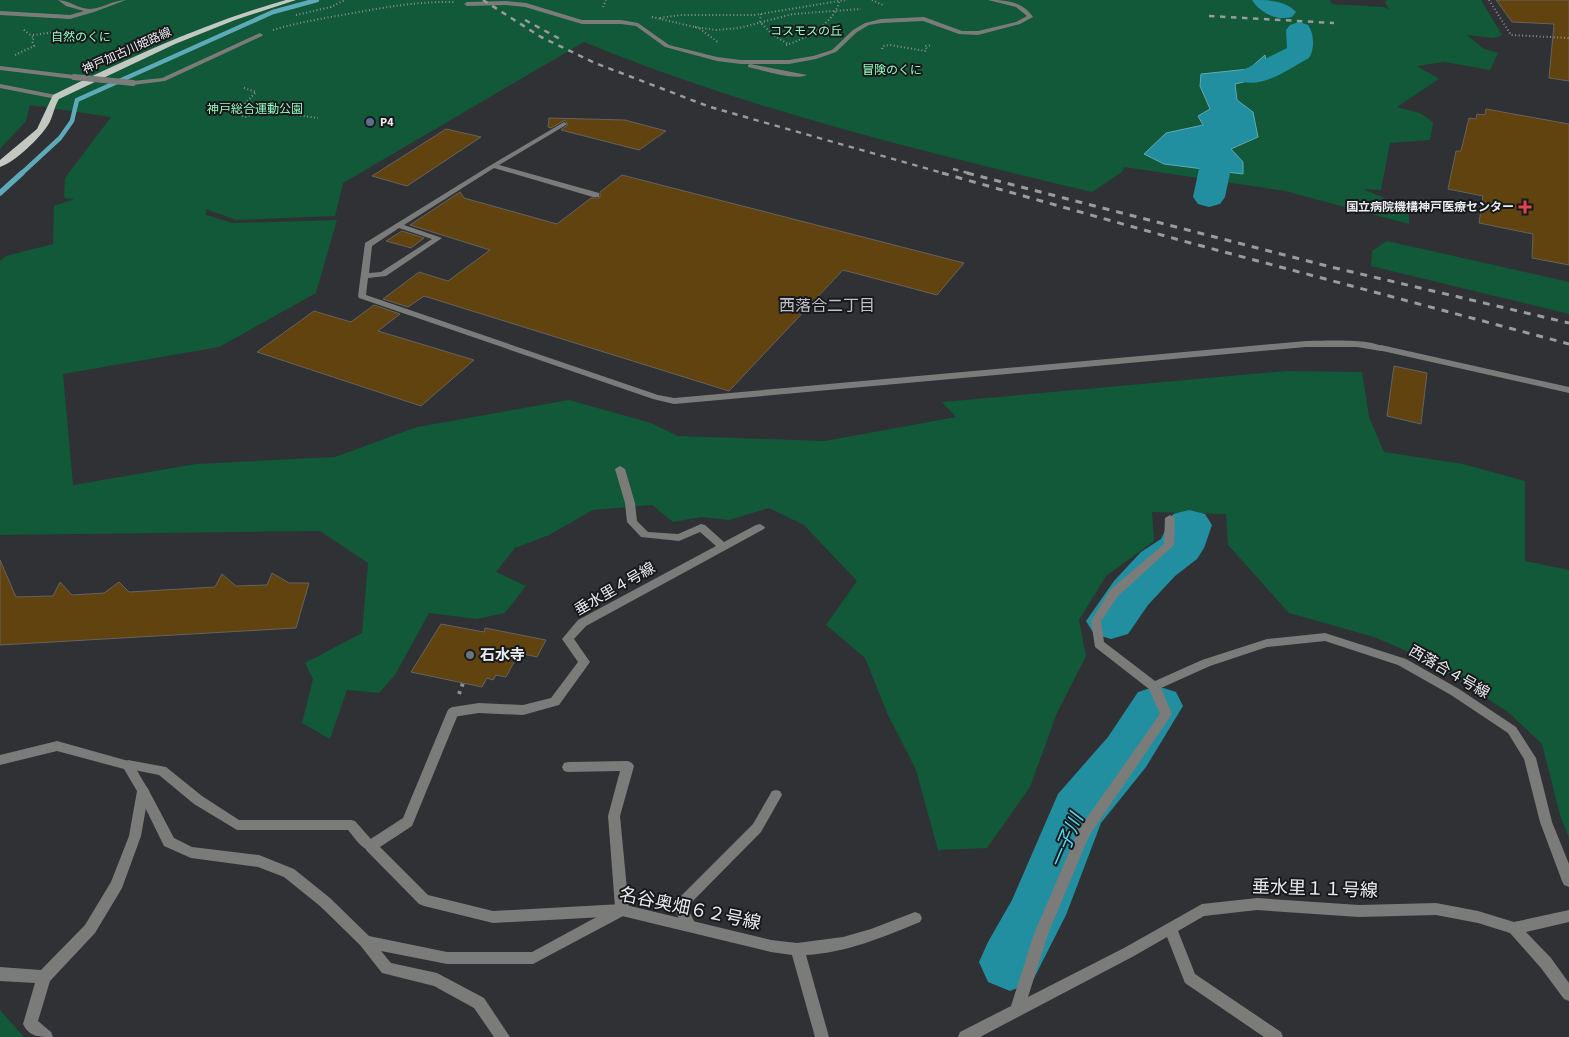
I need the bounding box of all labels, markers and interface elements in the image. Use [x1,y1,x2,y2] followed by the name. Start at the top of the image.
[770,23,842,40] park label: コスモスの丘
[80,24,174,78] street label: 神戸加古川姫路線
[51,29,111,46] park label: 自然のくに
[862,62,922,79] park label: 冒険のくに
[207,101,303,118] park label: 神戸総合運動公園
[380,114,394,131] place label: P4
[364,116,376,128] marker: P4
[1346,199,1514,216] place label: 国立病院機構神戸医療センター
[1518,200,1532,214] marker: 国立病院機構神戸医療センター
[779,295,875,317] district label: 西落合二丁目
[571,557,659,621] street label: 垂水里４号線
[1405,640,1493,704] street label: 西落合４号線
[480,645,525,666] place label: 石水寺
[464,649,476,661] marker: 石水寺
[1043,808,1091,873] water label: 一子川
[1252,874,1378,904] street label: 垂水里１１号線
[617,882,763,936] street label: 名谷奥畑６２号線

